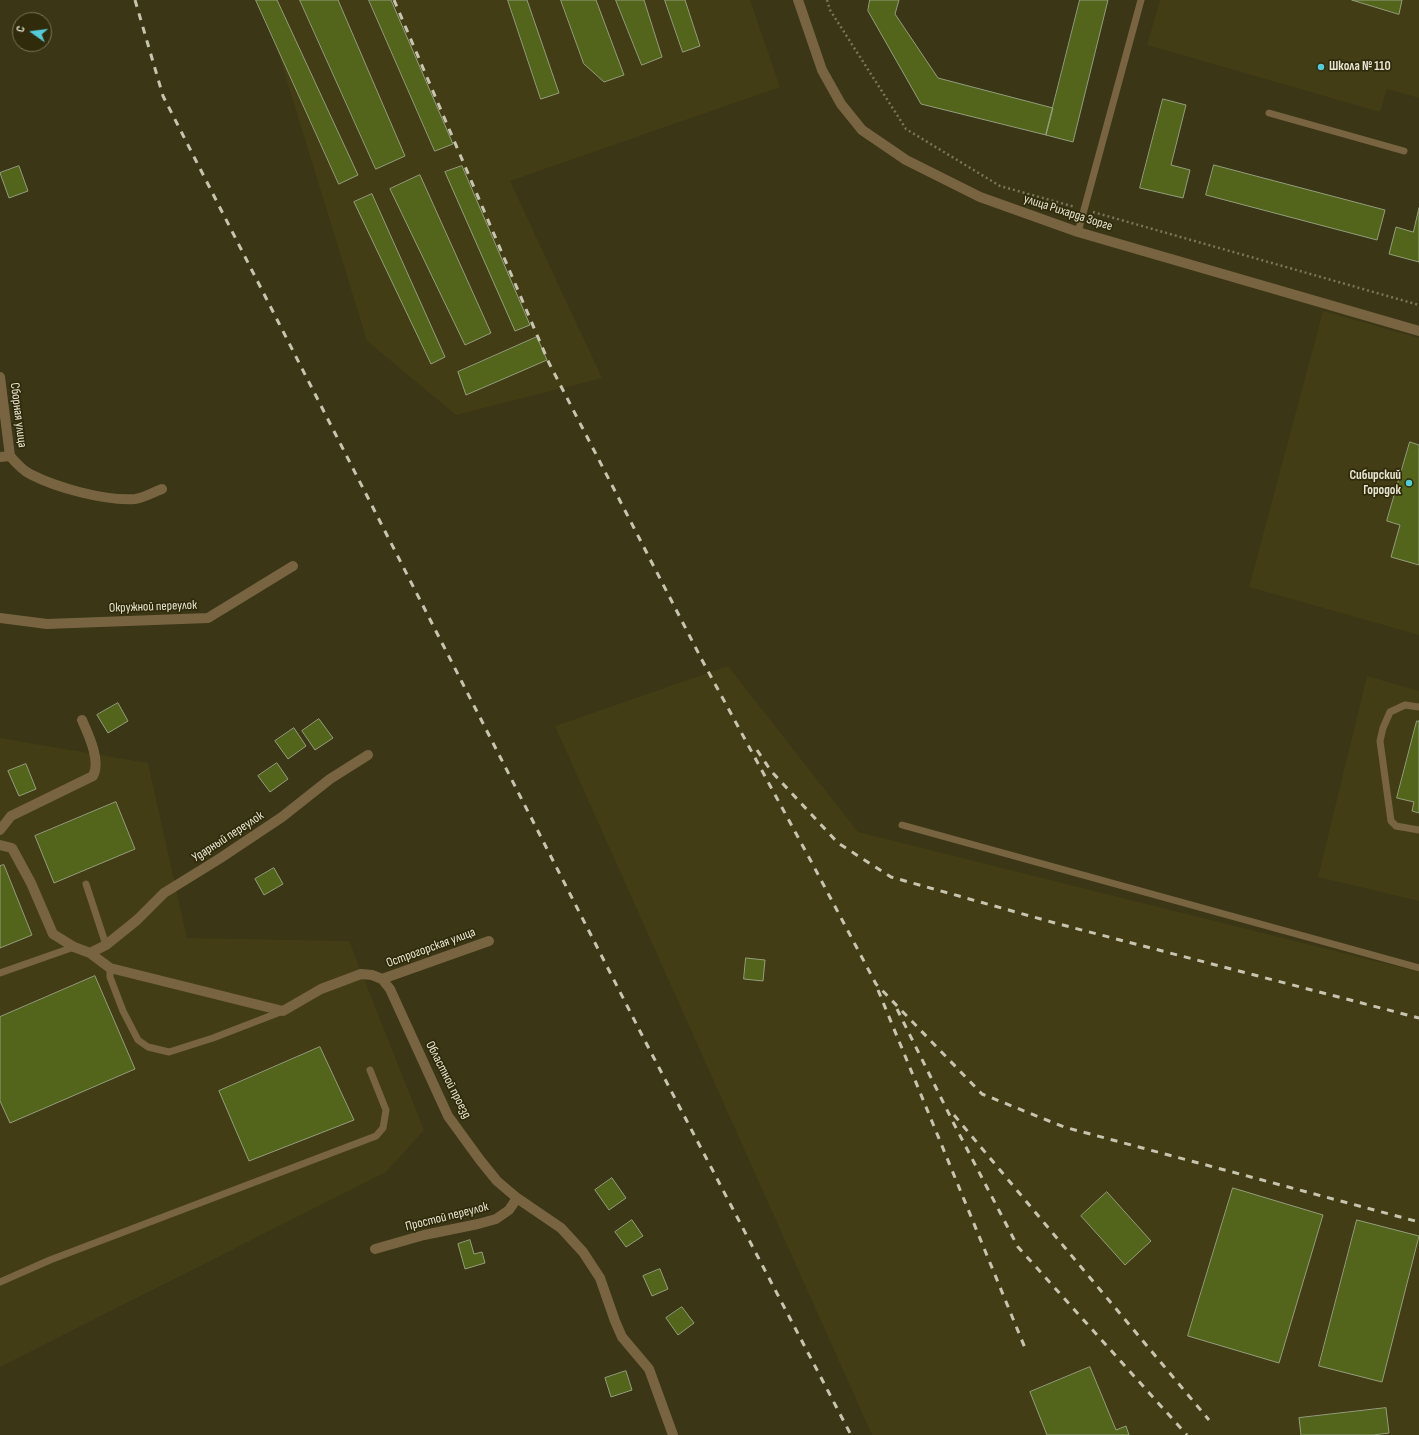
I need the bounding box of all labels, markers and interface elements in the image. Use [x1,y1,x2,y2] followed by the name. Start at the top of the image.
[12,12,52,52] north arrow
[14,25,28,34] text: С
[1329,59,1391,75] place label: Школа № 110
[1316,62,1326,72] marker: Школа № 110
[1022,191,1114,235] street label: улица Рихарда Зорге
[6,382,30,448] street label: Сборная улица
[1349,468,1401,499] place label: Сибирский Городок
[1404,478,1414,488] marker: Сибирский Городок
[109,598,197,616] street label: Окружной переулок
[189,808,267,866] street label: Ударный переулок
[384,925,478,971] street label: Острогорская улица
[422,1039,474,1121] street label: Областной проезд
[404,1199,490,1235] street label: Простой переулок

